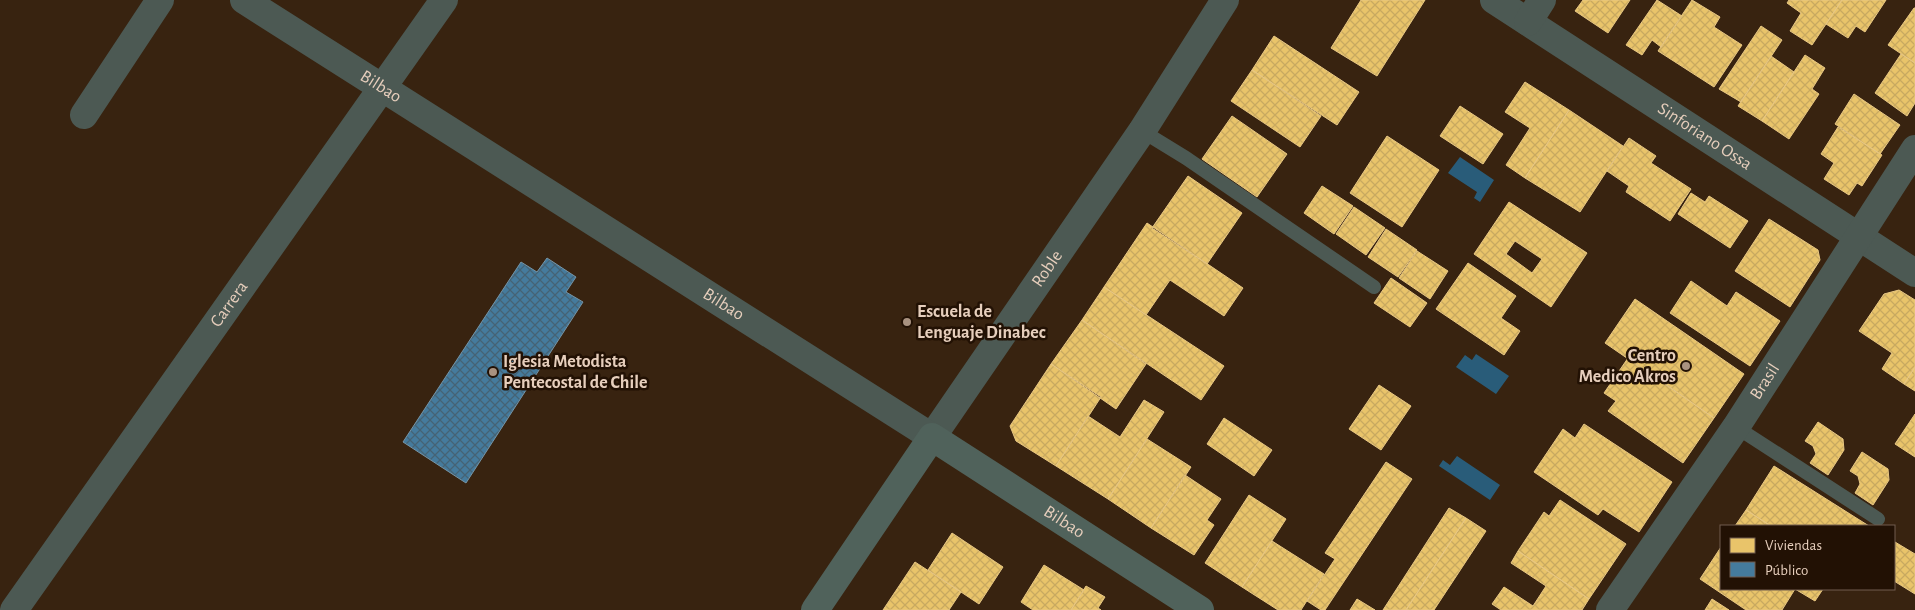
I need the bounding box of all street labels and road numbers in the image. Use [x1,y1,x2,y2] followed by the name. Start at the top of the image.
[357,67,405,107] street label: Bilbao
[1654,100,1755,174] street label: Sinforiano Ossa
[1029,247,1066,290] street label: Roble
[207,278,252,331] street label: Carrera
[700,285,747,324] street label: Bilbao
[1747,361,1783,403] street label: Brasil
[1040,502,1088,542] street label: Bilbao

